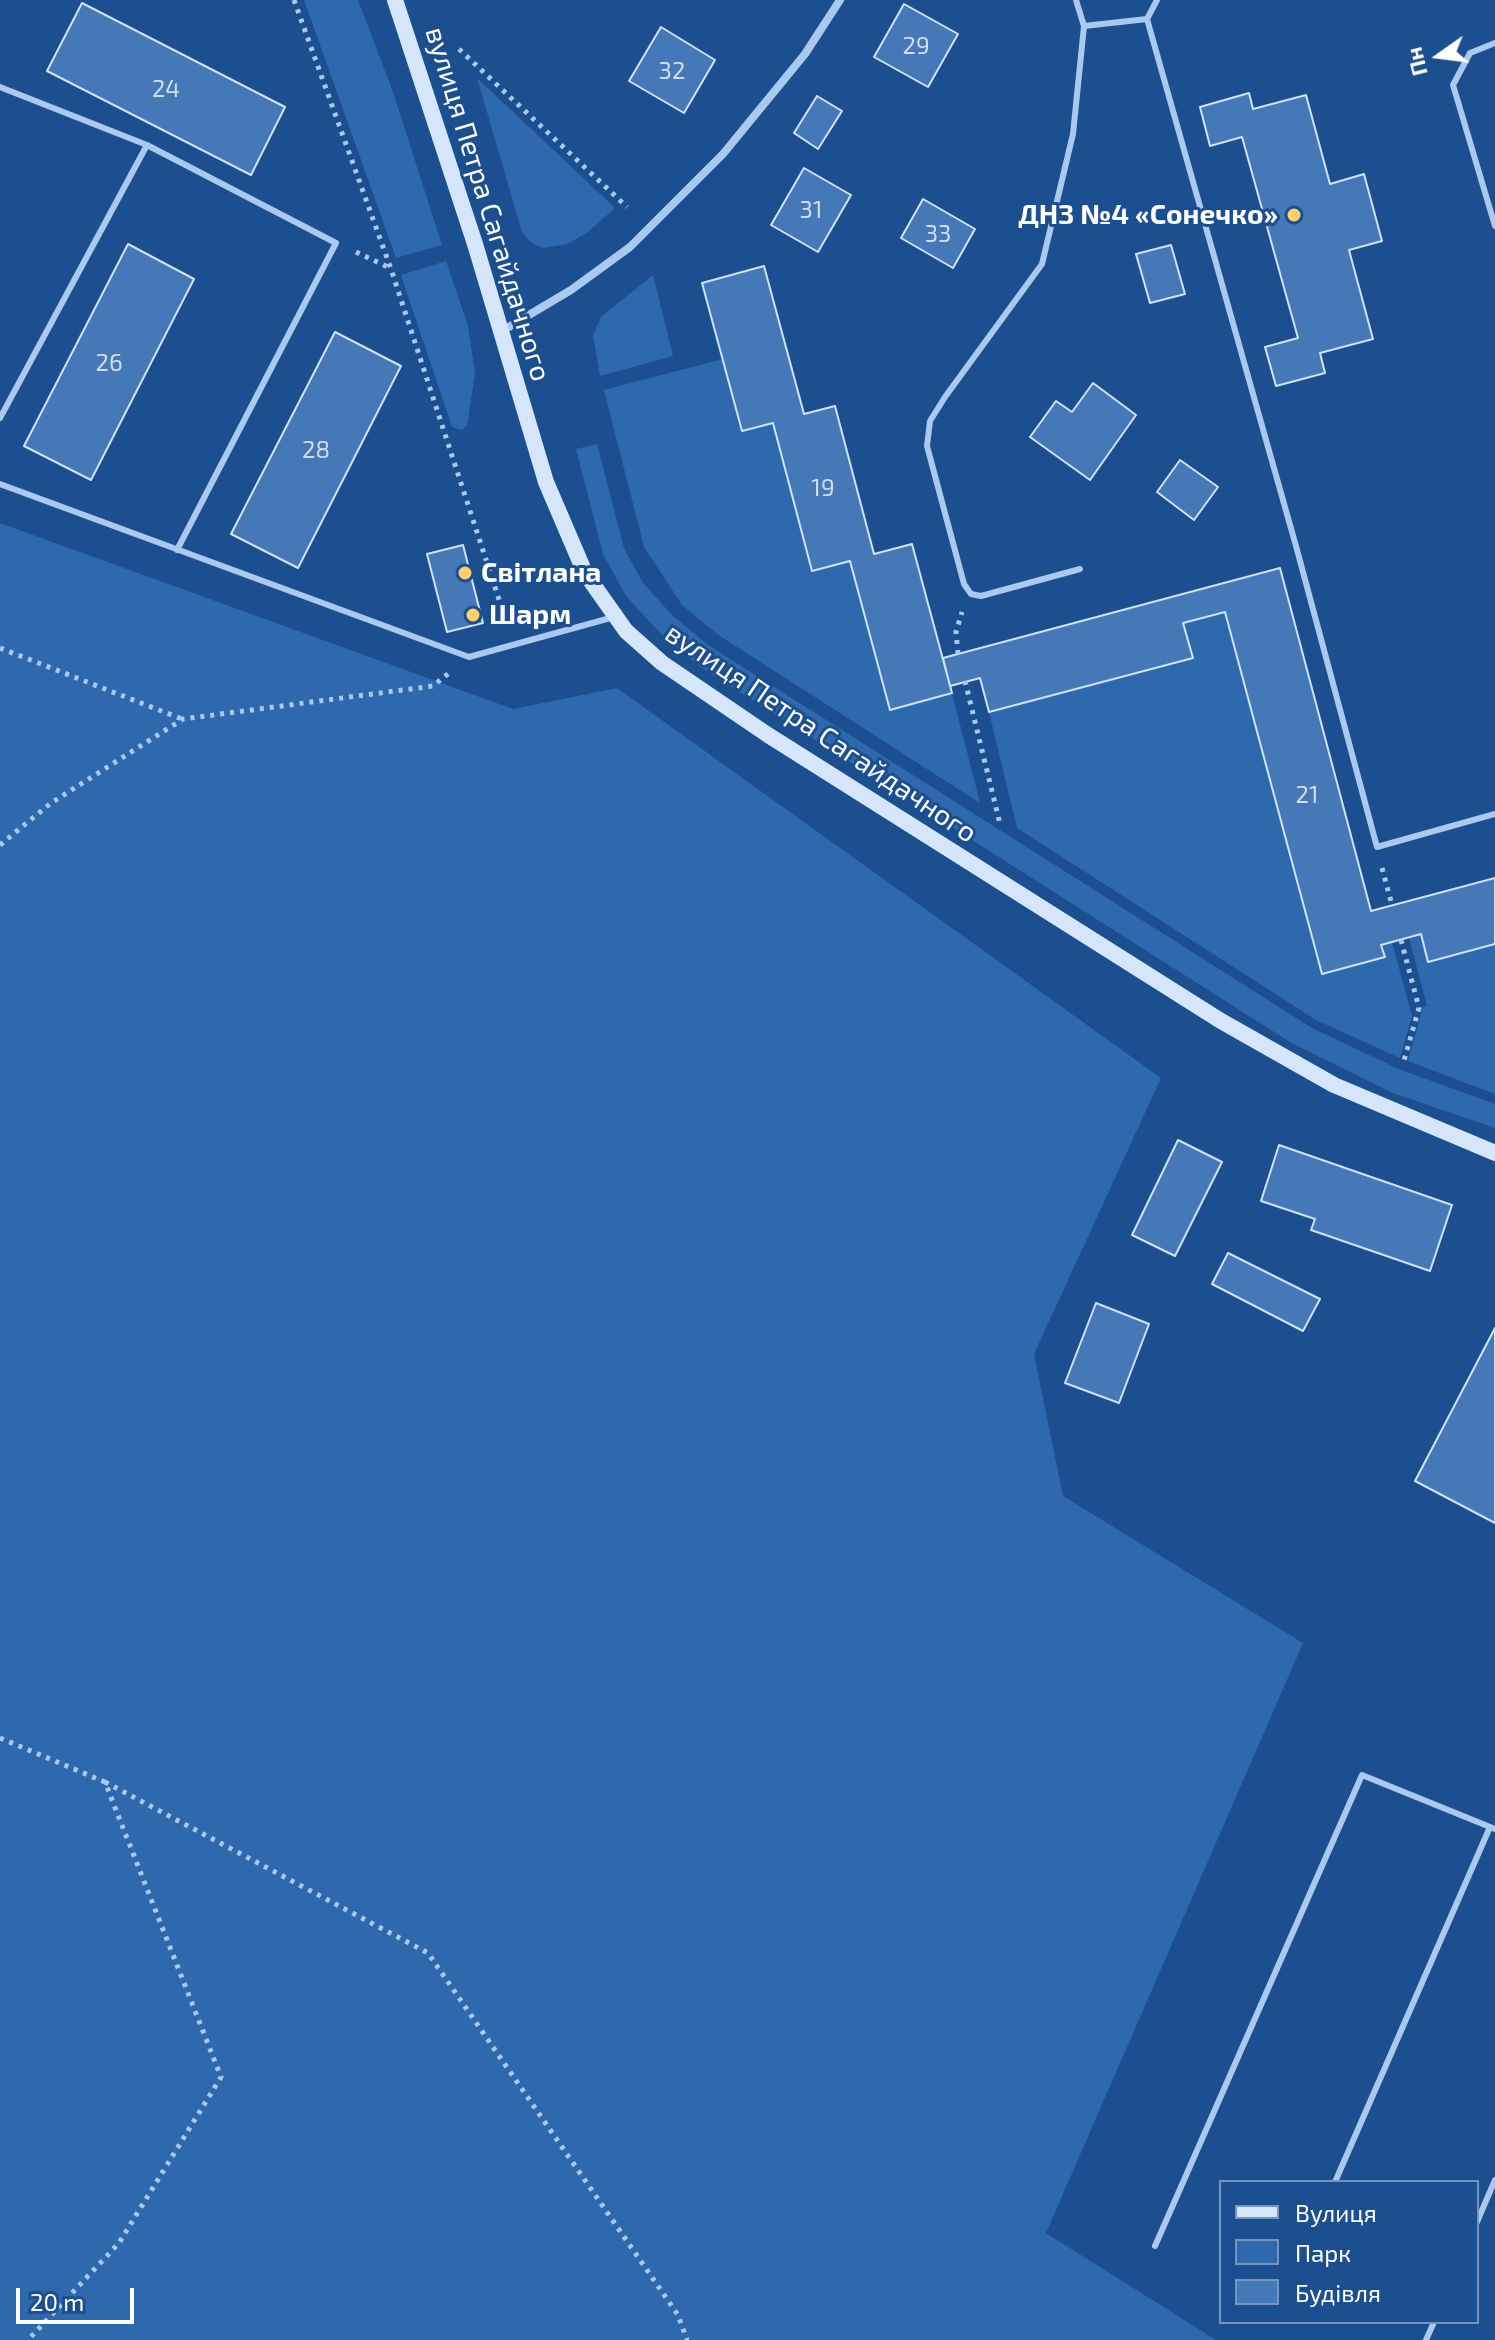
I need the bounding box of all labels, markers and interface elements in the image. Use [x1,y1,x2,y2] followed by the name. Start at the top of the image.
[1399,16,1479,96] north arrow
[418,23,558,385] street label: вулиця Петра Сагайдачного
[902,32,930,60] house number: 29
[1400,45,1432,79] text: Пн
[659,57,685,85] house number: 32
[152,75,180,103] house number: 24
[800,196,822,224] house number: 31
[1018,198,1278,232] place label: ДНЗ №4 «Сонечко»
[1285,206,1303,224] marker: ДНЗ №4 «Сонечко»
[925,220,951,248] house number: 33
[95,349,123,377] house number: 26
[302,436,330,464] house number: 28
[811,474,835,502] house number: 19
[481,556,601,590] place label: Світлана
[456,564,474,582] marker: Світлана
[489,598,571,632] place label: Шарм
[464,606,482,624] marker: Шарм
[659,616,983,850] street label: вулиця Петра Сагайдачного
[1295,781,1319,809] house number: 21
[1219,2180,1479,2324] legend
[1295,2198,1377,2227] text: Вулиця
[1295,2238,1351,2267] text: Парк
[20,2272,138,2322] scale bar
[1295,2278,1381,2307] text: Будівля
[30,2287,84,2316] text: 20 m

